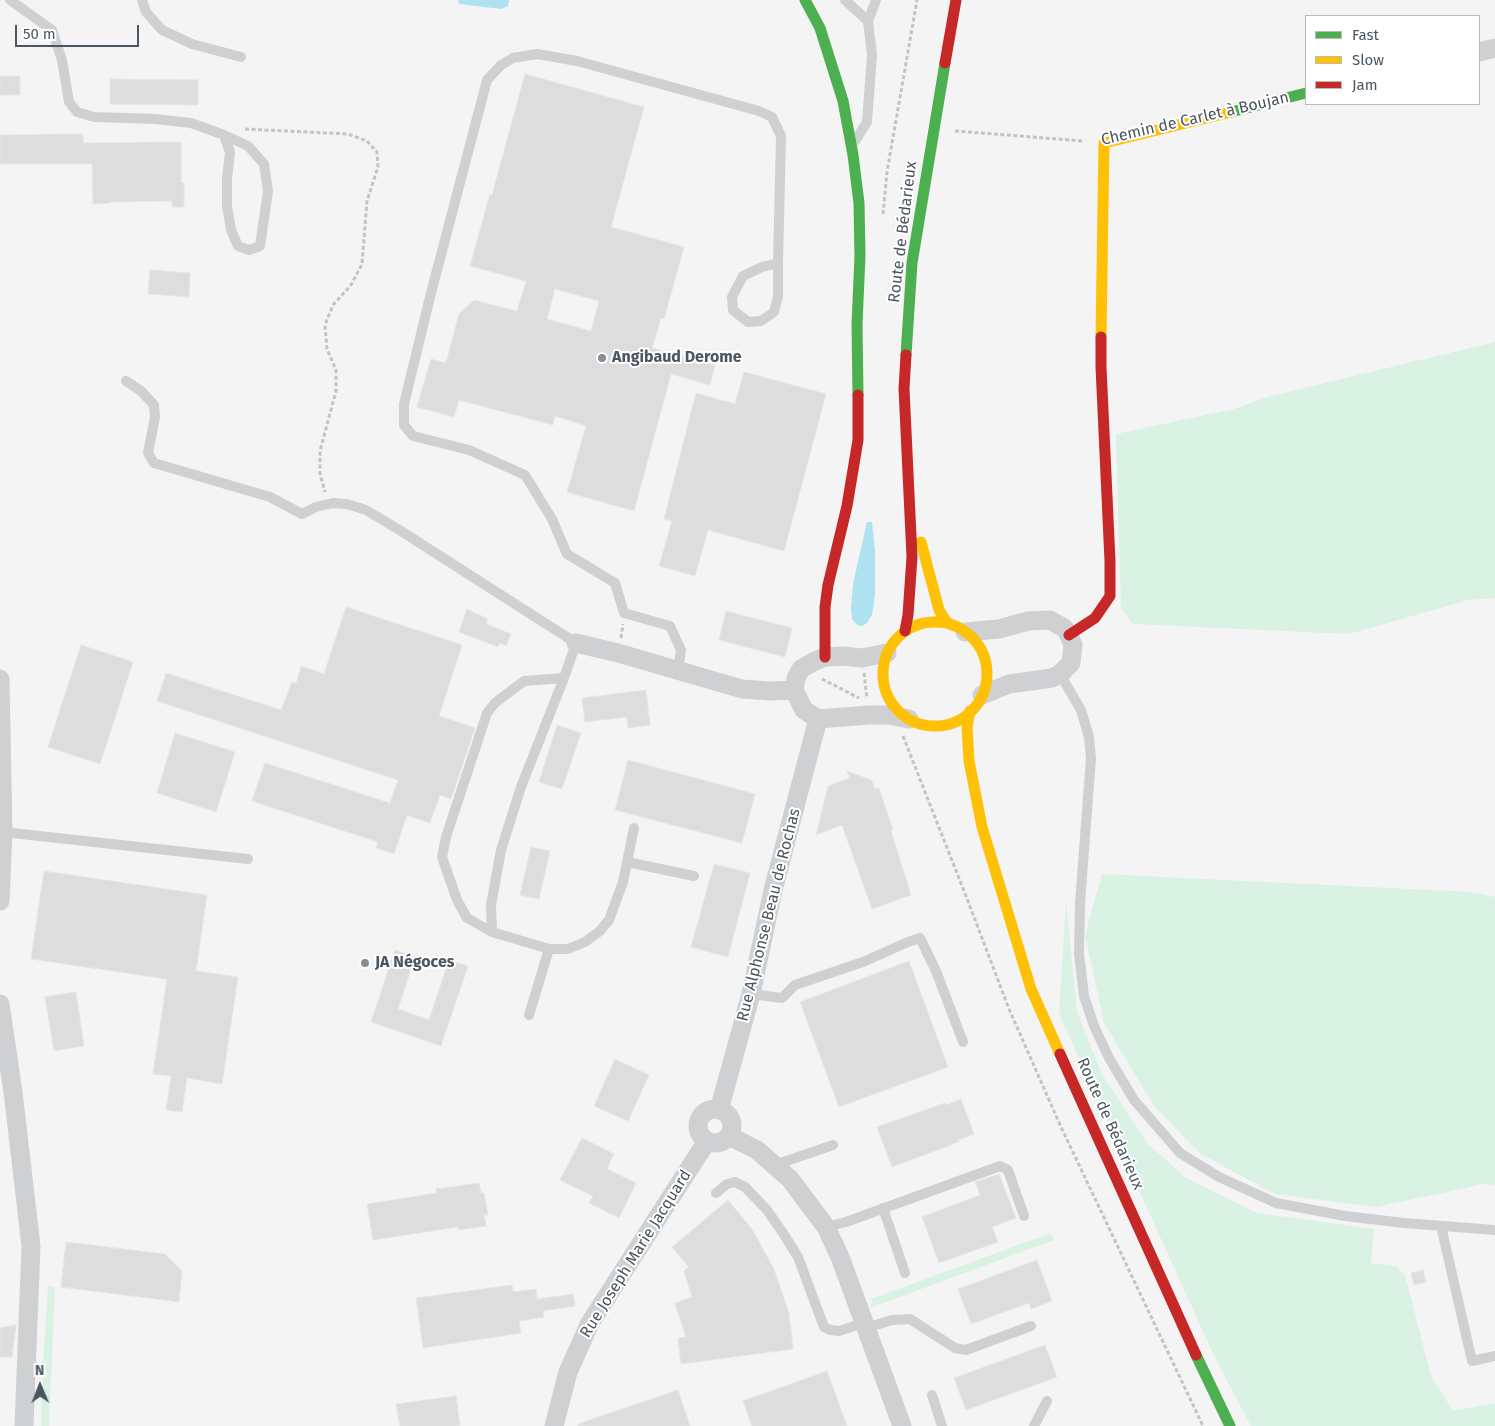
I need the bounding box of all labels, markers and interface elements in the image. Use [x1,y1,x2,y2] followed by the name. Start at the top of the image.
[18,15,141,47] scale bar
[1305,15,1480,105] legend
[23,25,56,43] text: 50 m
[1352,26,1379,44] text: Fast
[1352,51,1384,69] text: Slow
[1352,76,1378,94] text: Jam
[1099,88,1291,150] street label: Chemin de Carlet à Boujan
[885,160,921,304] street label: Route de Bédarieux
[612,348,742,368] place label: Angibaud Derome
[596,352,608,364] marker: Angibaud Derome
[733,807,805,1023] street label: Rue Alphonse Beau de Rochas
[375,953,454,973] place label: JA Négoces
[359,957,371,969] marker: JA Négoces
[1072,1055,1148,1193] street label: Route de Bédarieux
[576,1167,696,1341] street label: Rue Joseph Marie Jacquard
[15,1361,65,1411] north arrow
[35,1362,45,1379] text: N

